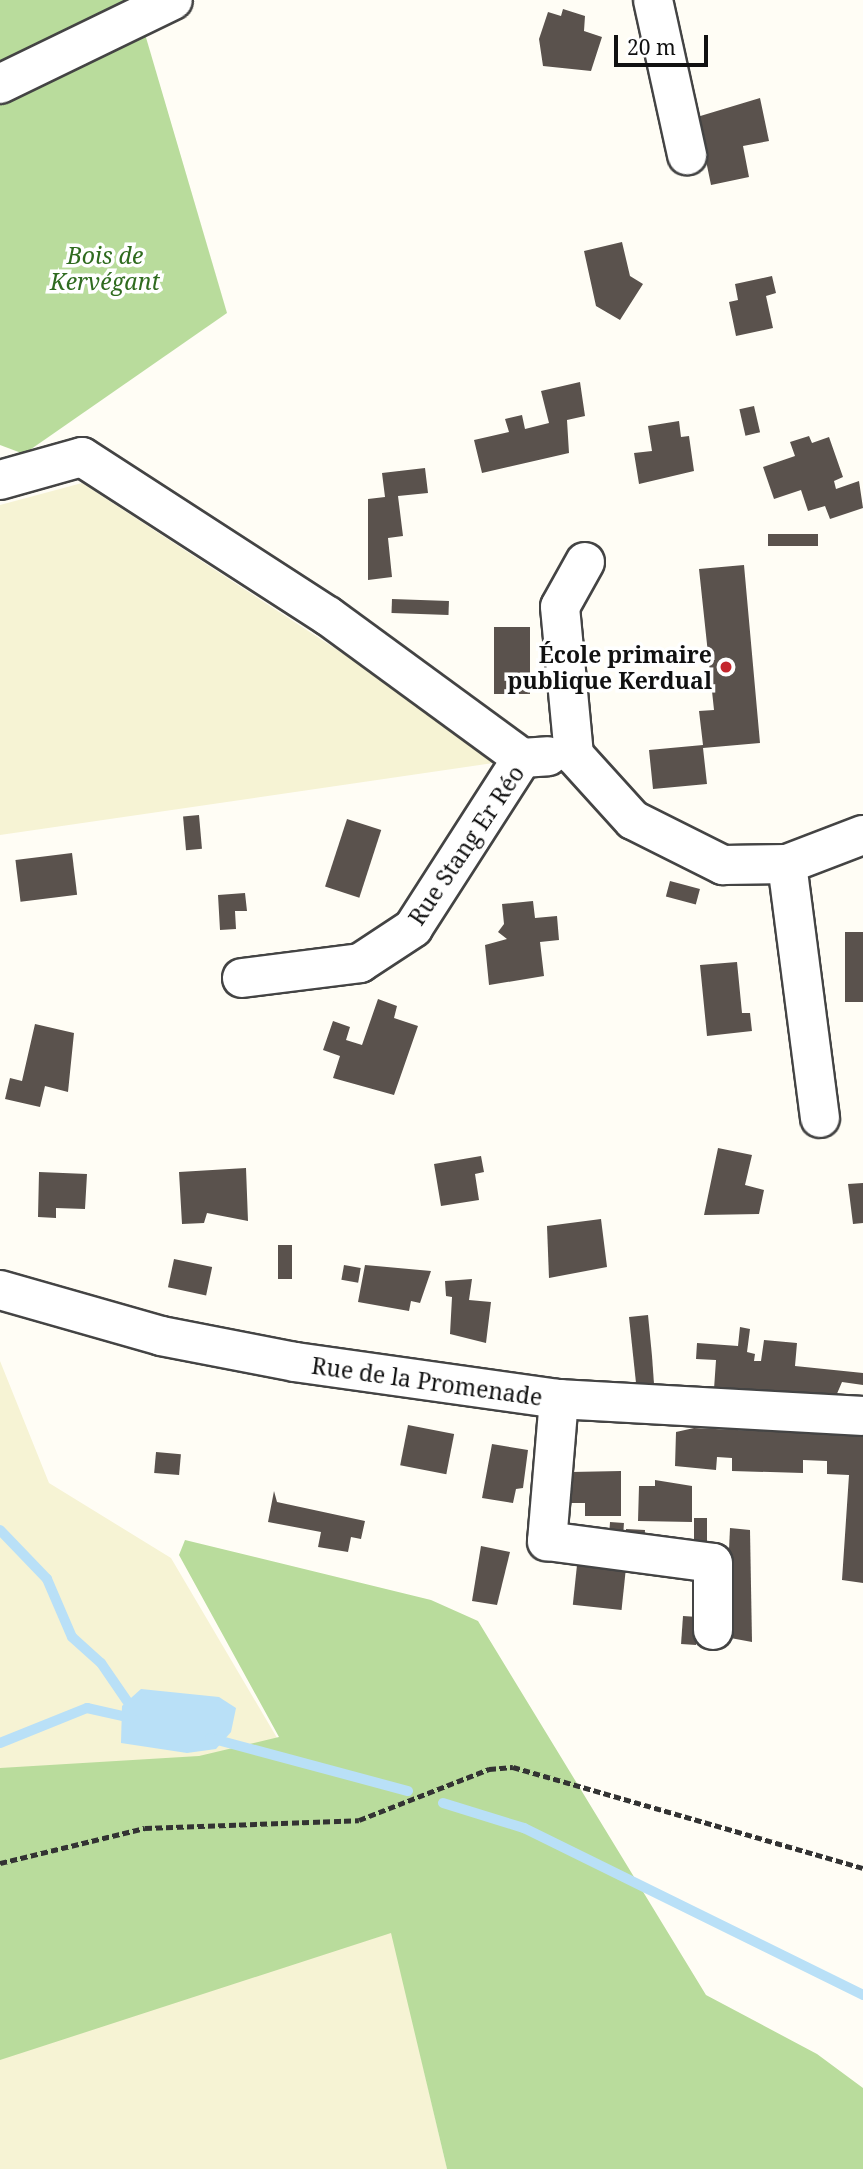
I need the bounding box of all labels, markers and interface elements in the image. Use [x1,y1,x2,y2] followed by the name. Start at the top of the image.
[618,21,712,65] scale bar
[627,33,676,61] text: 20 m
[50,241,160,295] park label: Bois de Kervégant
[508,640,712,694] place label: École primaire publique Kerdual
[718,659,734,675] marker: École primaire publique Kerdual
[402,760,530,930] street label: Rue Stang Er Réo
[310,1351,544,1411] street label: Rue de la Promenade

